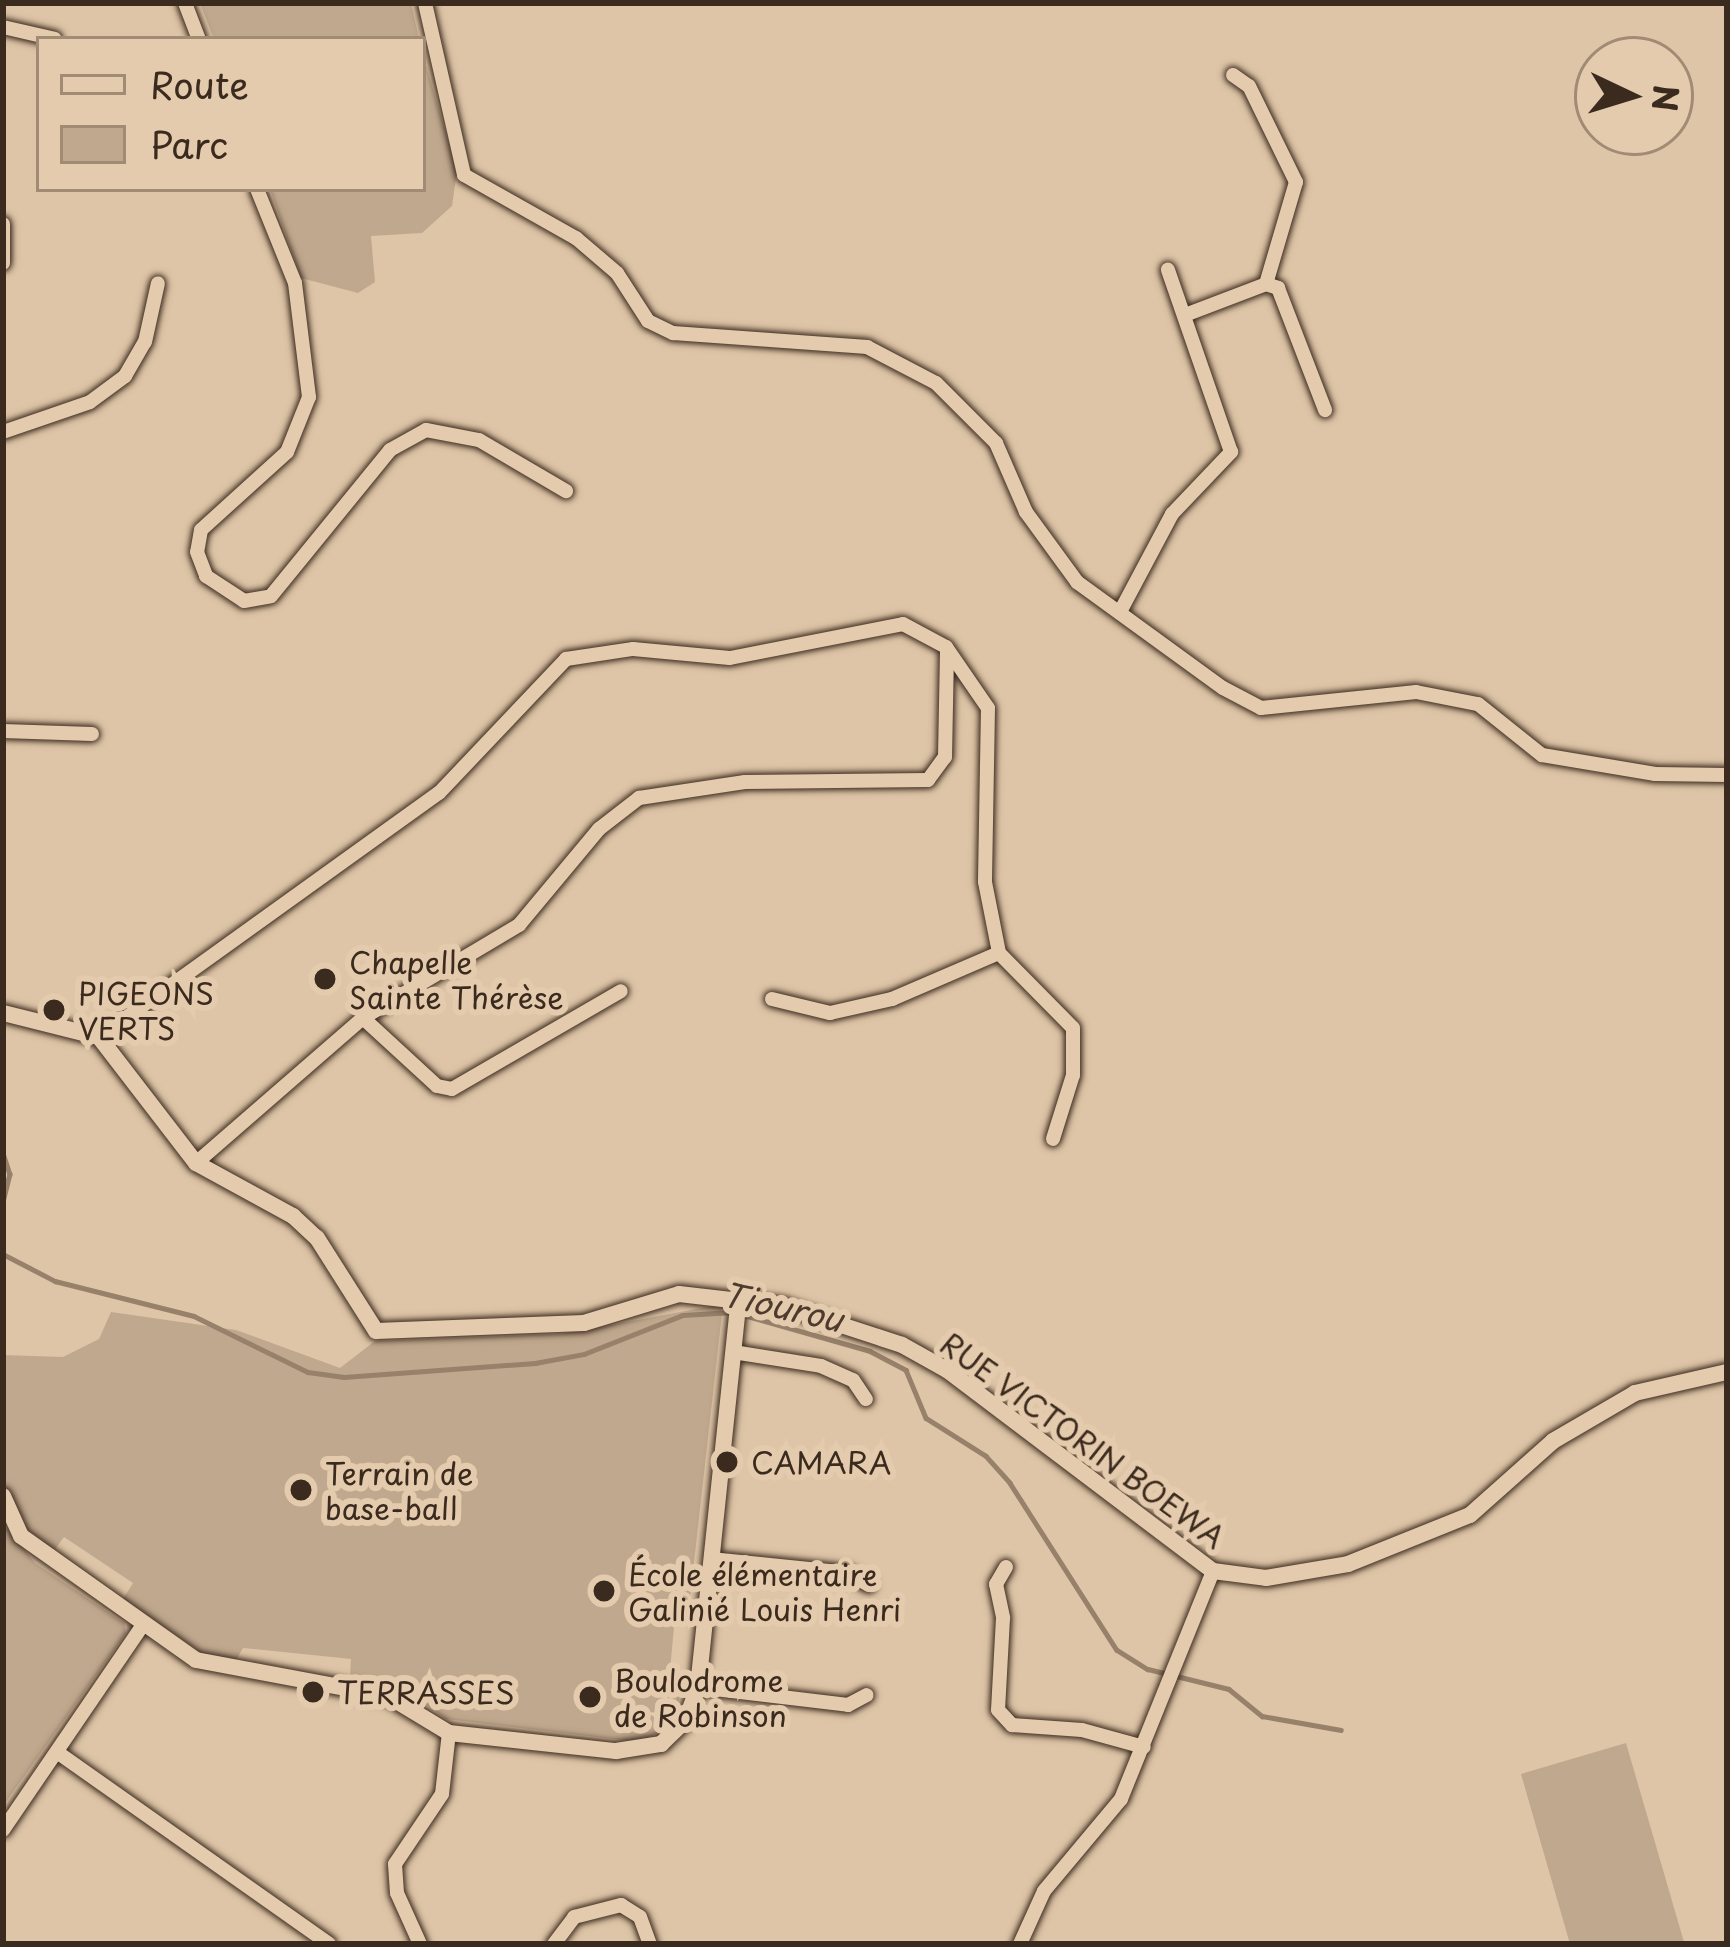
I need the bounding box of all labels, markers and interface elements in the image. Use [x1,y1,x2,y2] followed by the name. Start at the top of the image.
[36,36,426,192] legend
[1574,36,1694,156] north arrow
[150,57,249,111] text: Route
[1641,84,1693,113] text: N
[150,117,228,171] text: Parc
[349,944,566,1014] place label: Chapelle Sainte Thérèse
[312,966,338,992] marker: Chapelle Sainte Thérèse
[78,975,214,1046] place label: PIGEONS VERTS
[41,997,67,1023] marker: PIGEONS VERTS
[719,1273,847,1339] water label: Tiourou
[932,1324,1234,1556] street label: RUE VICTORIN BOEWA
[751,1444,891,1480] place label: CAMARA
[714,1449,740,1475] marker: CAMARA
[325,1455,472,1526] place label: Terrain de base-ball
[288,1477,314,1503] marker: Terrain de base-ball
[628,1556,901,1626] place label: École élémentaire Galinié Louis Henri
[591,1578,617,1604] marker: École élémentaire Galinié Louis Henri
[614,1662,786,1732] place label: Boulodrome de Robinson
[337,1674,515,1710] place label: TERRASSES
[300,1679,326,1705] marker: TERRASSES
[577,1684,603,1710] marker: Boulodrome de Robinson

